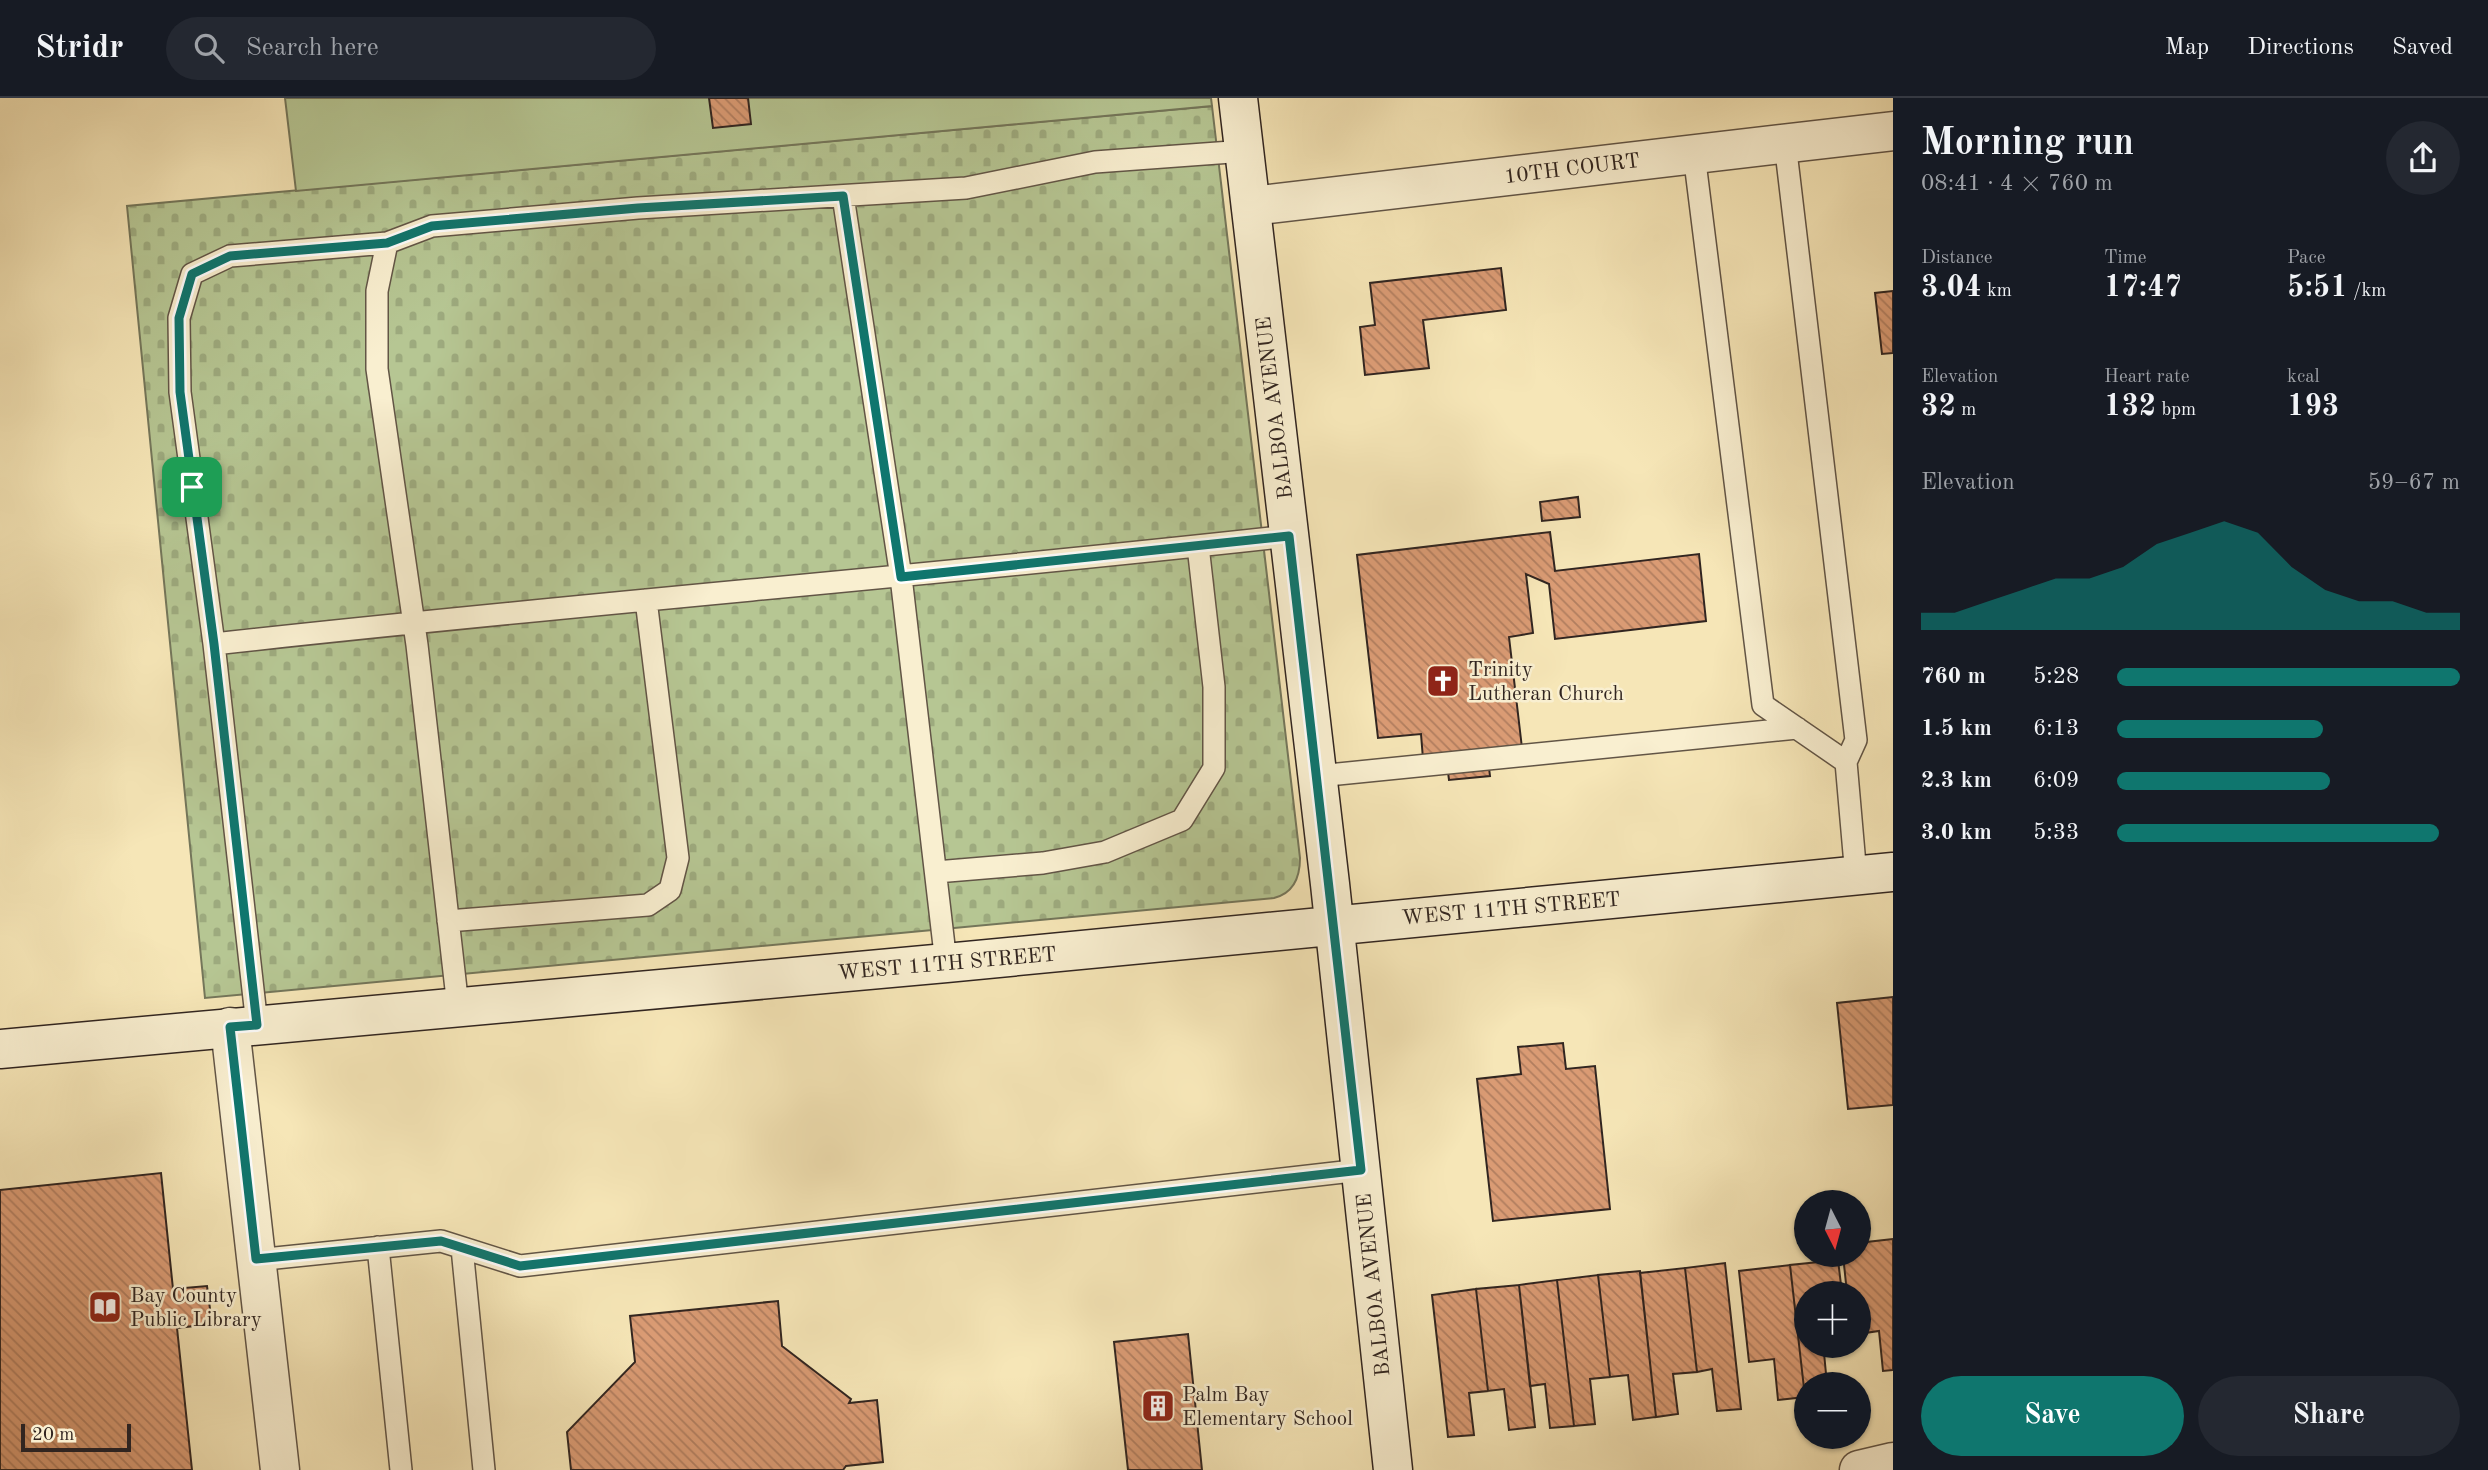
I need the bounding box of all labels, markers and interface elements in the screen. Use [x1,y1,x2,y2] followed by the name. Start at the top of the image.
[166,17,656,80] search box
[190,29,228,67] icon: search
[35,32,124,65] text: Stridr
[246,35,379,61] text: Search here
[2165,36,2209,60] text: Map
[2247,36,2354,60] text: Directions
[2392,36,2453,60] text: Saved
[2386,121,2460,195] button: share
[1921,125,2134,163] text: Morning run
[1503,151,1641,188] street label: 10TH COURT
[1921,172,2113,195] text: 08:41 · 4 × 760 m
[1921,249,1993,268] text: Distance
[2104,249,2147,268] text: Time
[2287,249,2326,268] text: Pace
[1921,273,1982,303] text: 3.04
[2104,273,2182,303] text: 17:47
[2287,273,2348,303] text: 5:51
[1982,282,2012,301] text: km
[2348,282,2386,301] text: /km
[1254,315,1297,500] street label: BALBOA AVENUE
[1921,368,1998,387] text: Elevation
[2104,368,2189,387] text: Heart rate
[2287,368,2320,387] text: kcal
[1921,392,1956,422] text: 32
[2104,392,2156,422] text: 132
[2287,392,2339,422] text: 193
[1956,401,1976,420] text: m
[2156,401,2196,420] text: bpm
[162,457,222,517] pin
[173,468,211,506] icon: arrive
[1921,471,2015,494] text: Elevation
[2368,471,2460,494] text: 59–67 m
[1468,660,1624,705] place label: Trinity Lutheran Church
[1424,662,1462,700] church icon: Trinity Lutheran Church
[1921,665,1986,688] text: 760 m
[2033,665,2079,688] text: 5:28
[1921,717,1992,740] text: 1.5 km
[2033,717,2079,740] text: 6:13
[1921,769,1992,792] text: 2.3 km
[2033,769,2079,792] text: 6:09
[1921,821,1992,844] text: 3.0 km
[2033,821,2079,844] text: 5:33
[1401,889,1621,930] street label: WEST 11TH STREET
[837,944,1057,985] street label: WEST 11TH STREET
[1794,1190,1871,1267] north arrow
[1794,1190,1871,1449] map controls
[1354,1192,1395,1377] street label: BALBOA AVENUE
[1794,1281,1871,1358] button: +
[130,1286,262,1331] place label: Bay County Public Library
[86,1288,124,1326] library icon: Bay County Public Library
[1794,1372,1871,1449] button: −
[1921,1376,2184,1456] button: Save
[2198,1376,2460,1456] button: Share
[1182,1385,1353,1430] place label: Palm Bay Elementary School
[1139,1387,1177,1425] building icon: Palm Bay Elementary School
[21,1421,131,1453] scale bar
[32,1426,74,1445] text: 20 m

